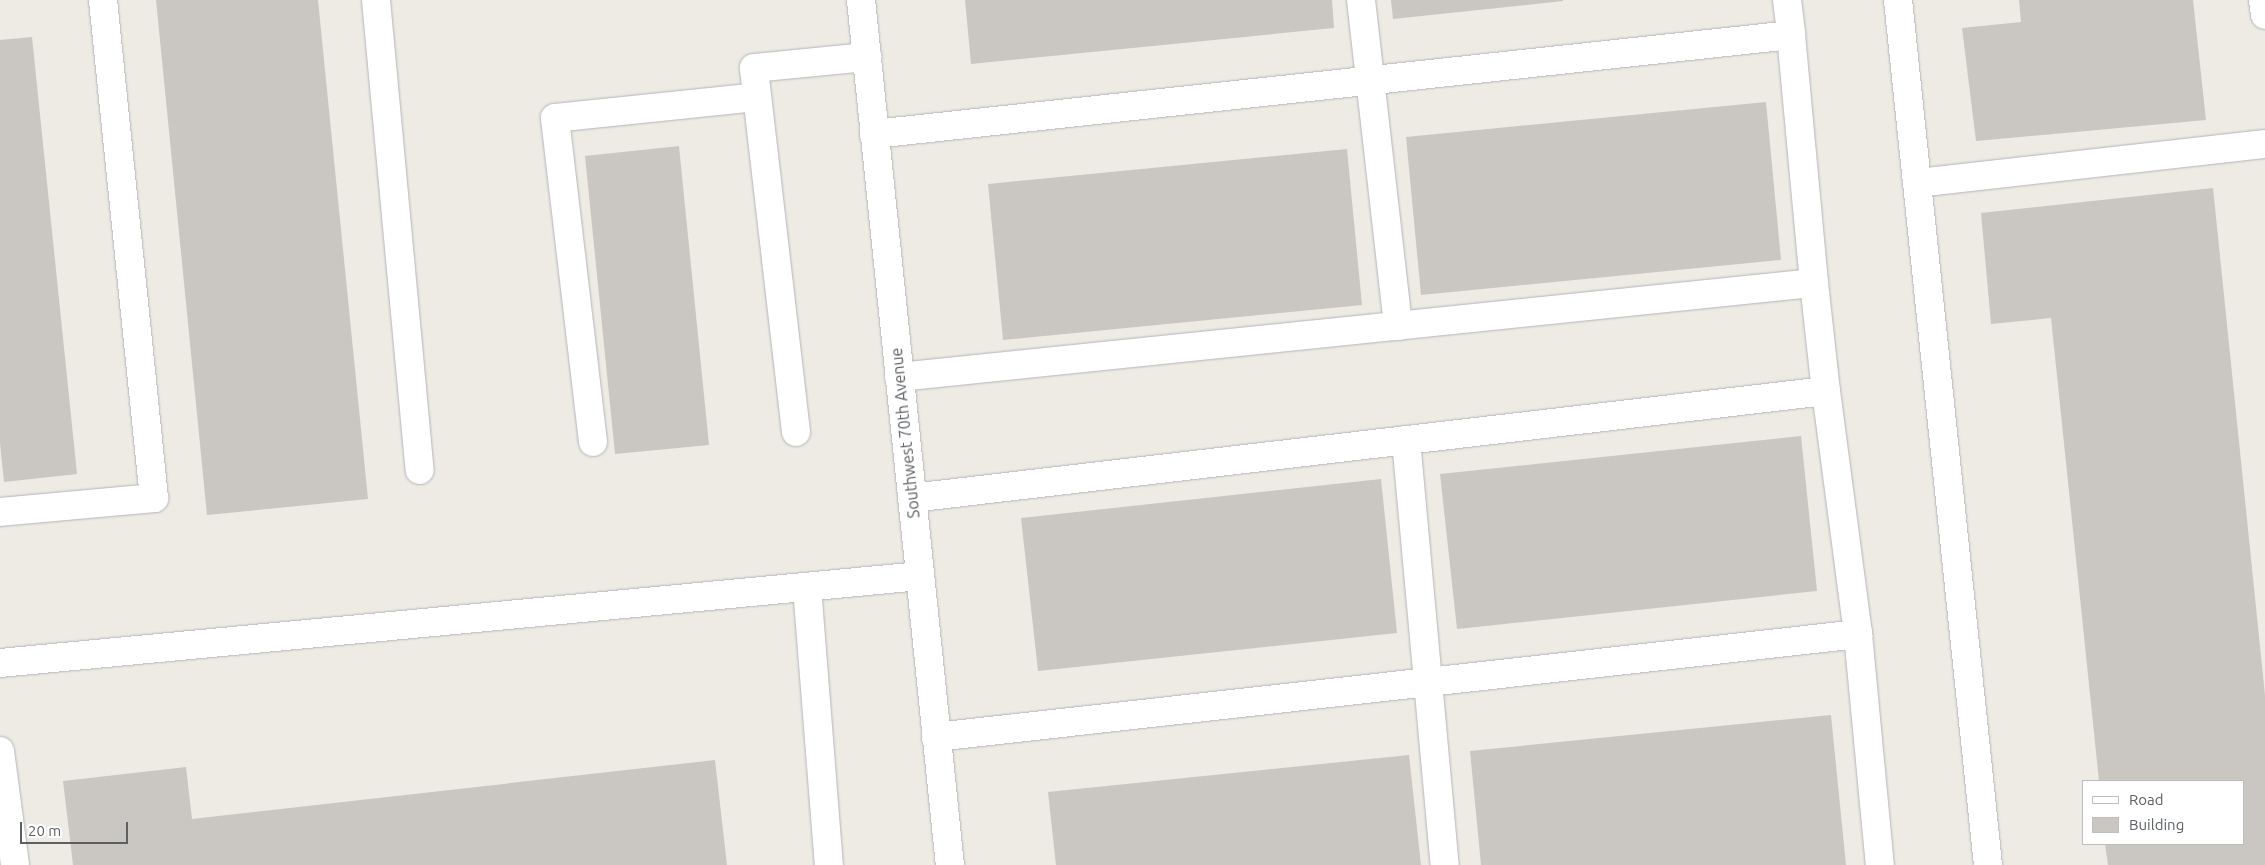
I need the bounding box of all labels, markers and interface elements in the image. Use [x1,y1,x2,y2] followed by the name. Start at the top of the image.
[886,347,924,519] street label: Southwest 70th Avenue
[2082,780,2245,845] legend
[2129,791,2164,808] text: Road
[22,812,130,844] scale bar
[2129,816,2184,833] text: Building
[28,822,61,839] text: 20 m

